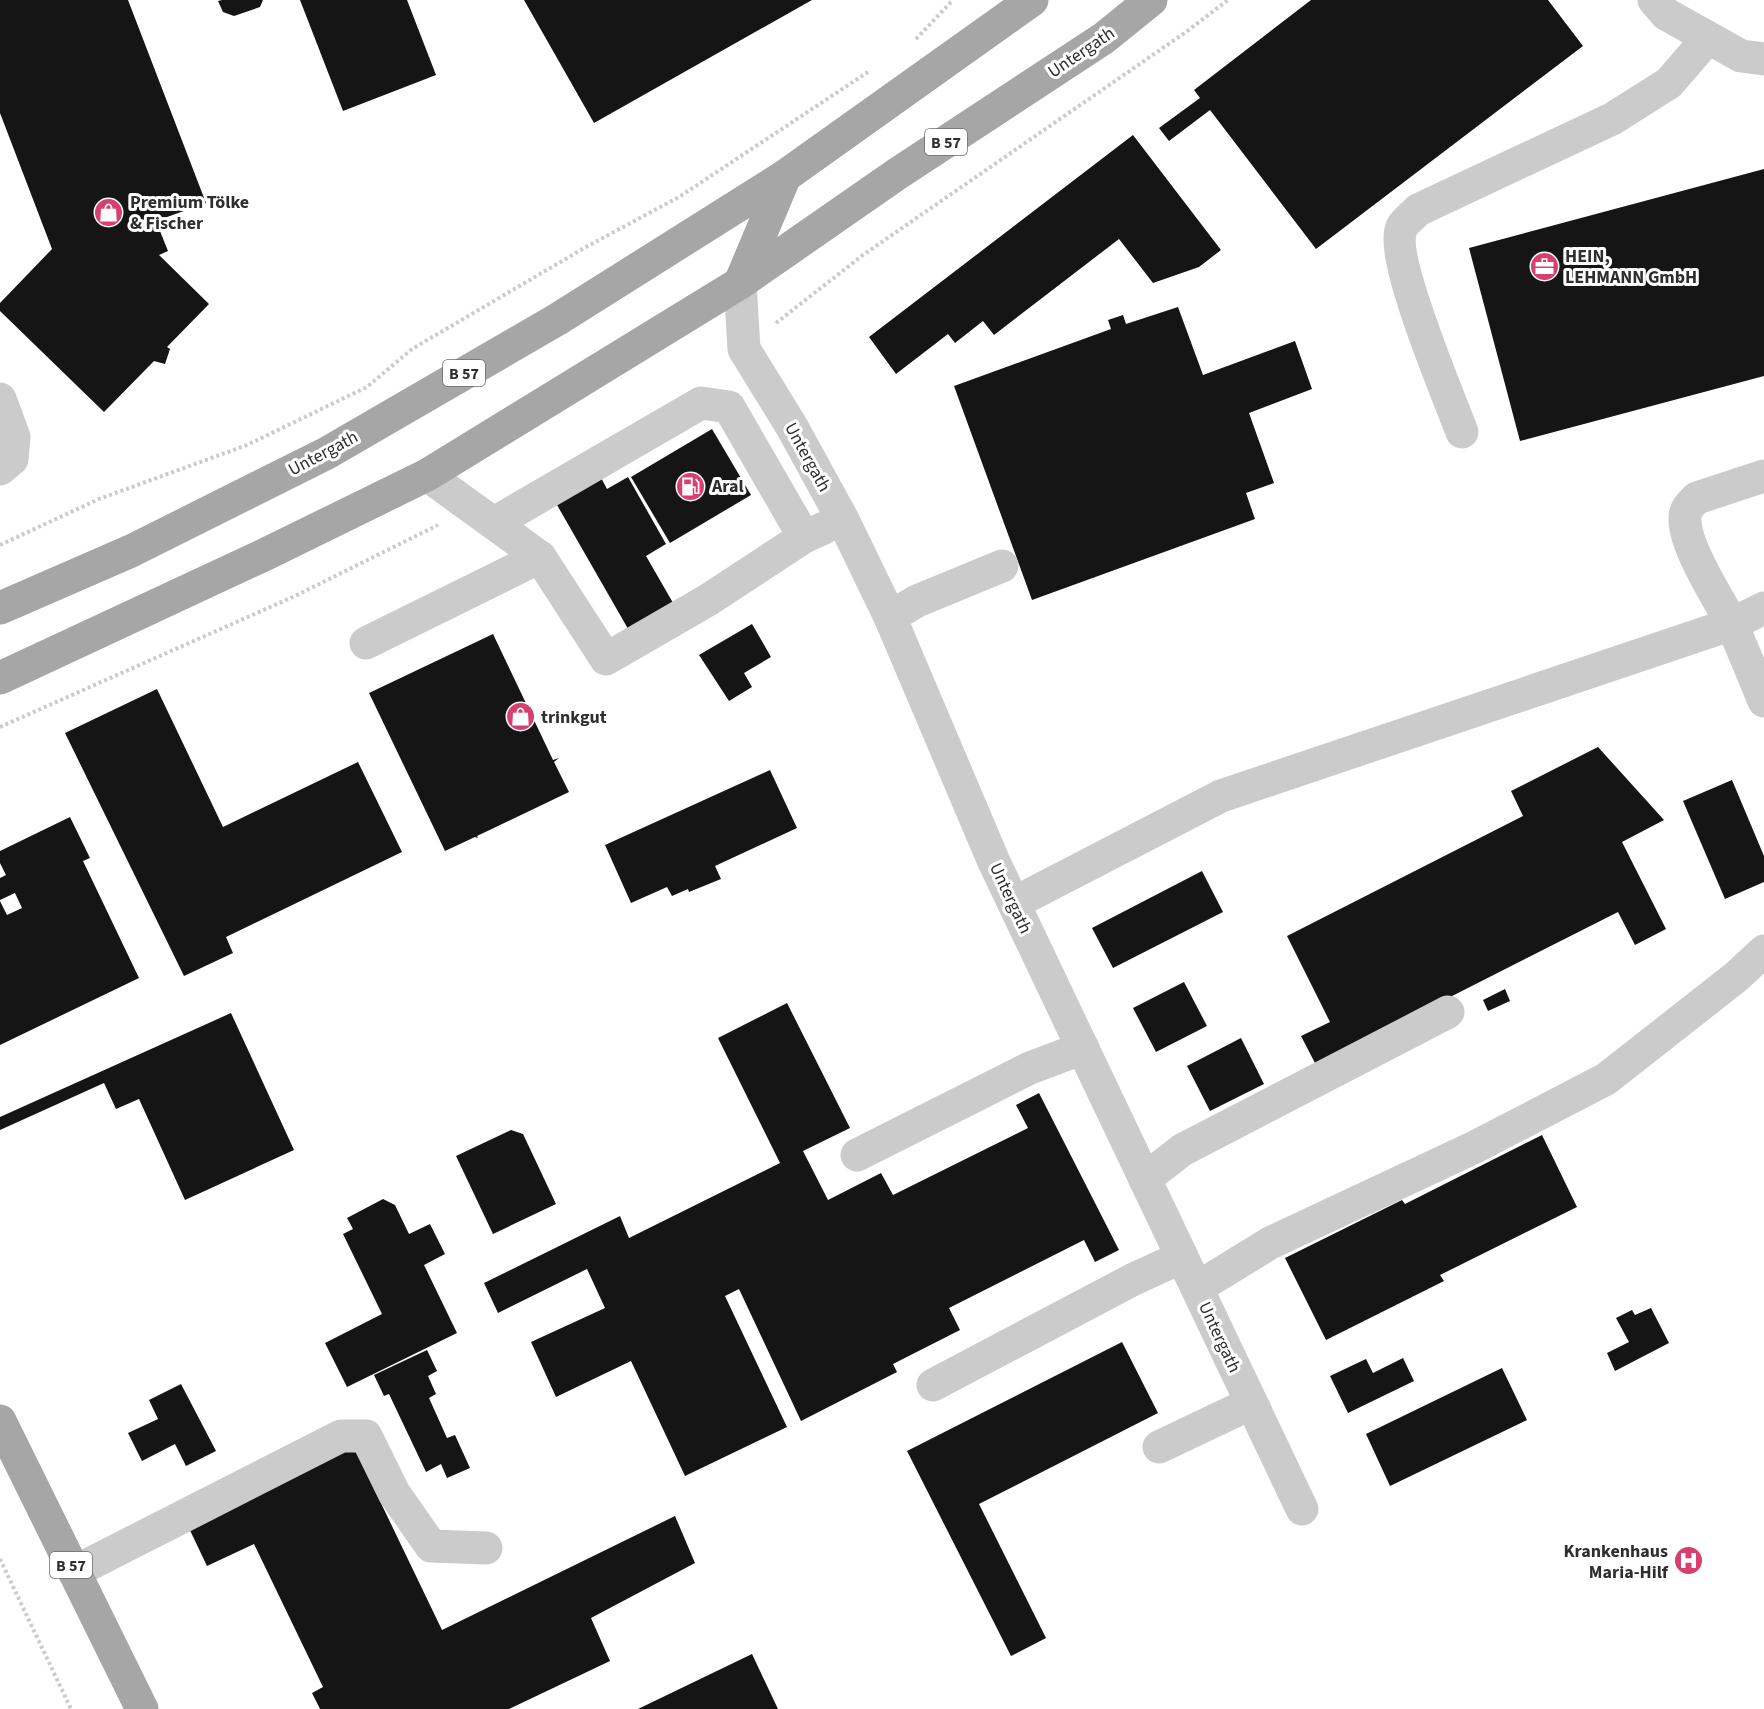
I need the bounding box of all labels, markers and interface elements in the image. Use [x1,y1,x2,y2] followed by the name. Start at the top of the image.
[1043,21,1120,84] street label: Untergath
[925,129,967,155] road number: B 57
[130,190,249,236] place label: Premium Tölke & Fischer
[93,196,125,228] shop icon: Premium Tölke & Fischer
[1565,244,1697,290] place label: HEIN, LEHMANN GmbH
[1528,250,1560,282] office icon: HEIN, LEHMANN GmbH
[443,360,485,386] road number: B 57
[778,418,837,496] street label: Untergath
[284,425,363,482] street label: Untergath
[675,470,707,502] fuel station icon: Aral
[711,474,744,499] place label: Aral
[504,701,536,733] shop icon: trinkgut
[541,705,607,730] place label: trinkgut
[983,859,1038,938] street label: Untergath
[1192,1298,1247,1377] street label: Untergath
[1564,1539,1669,1585] place label: Krankenhaus Maria-Hilf
[1673,1545,1705,1577] hospital icon: Krankenhaus Maria-Hilf
[50,1552,92,1578] road number: B 57

